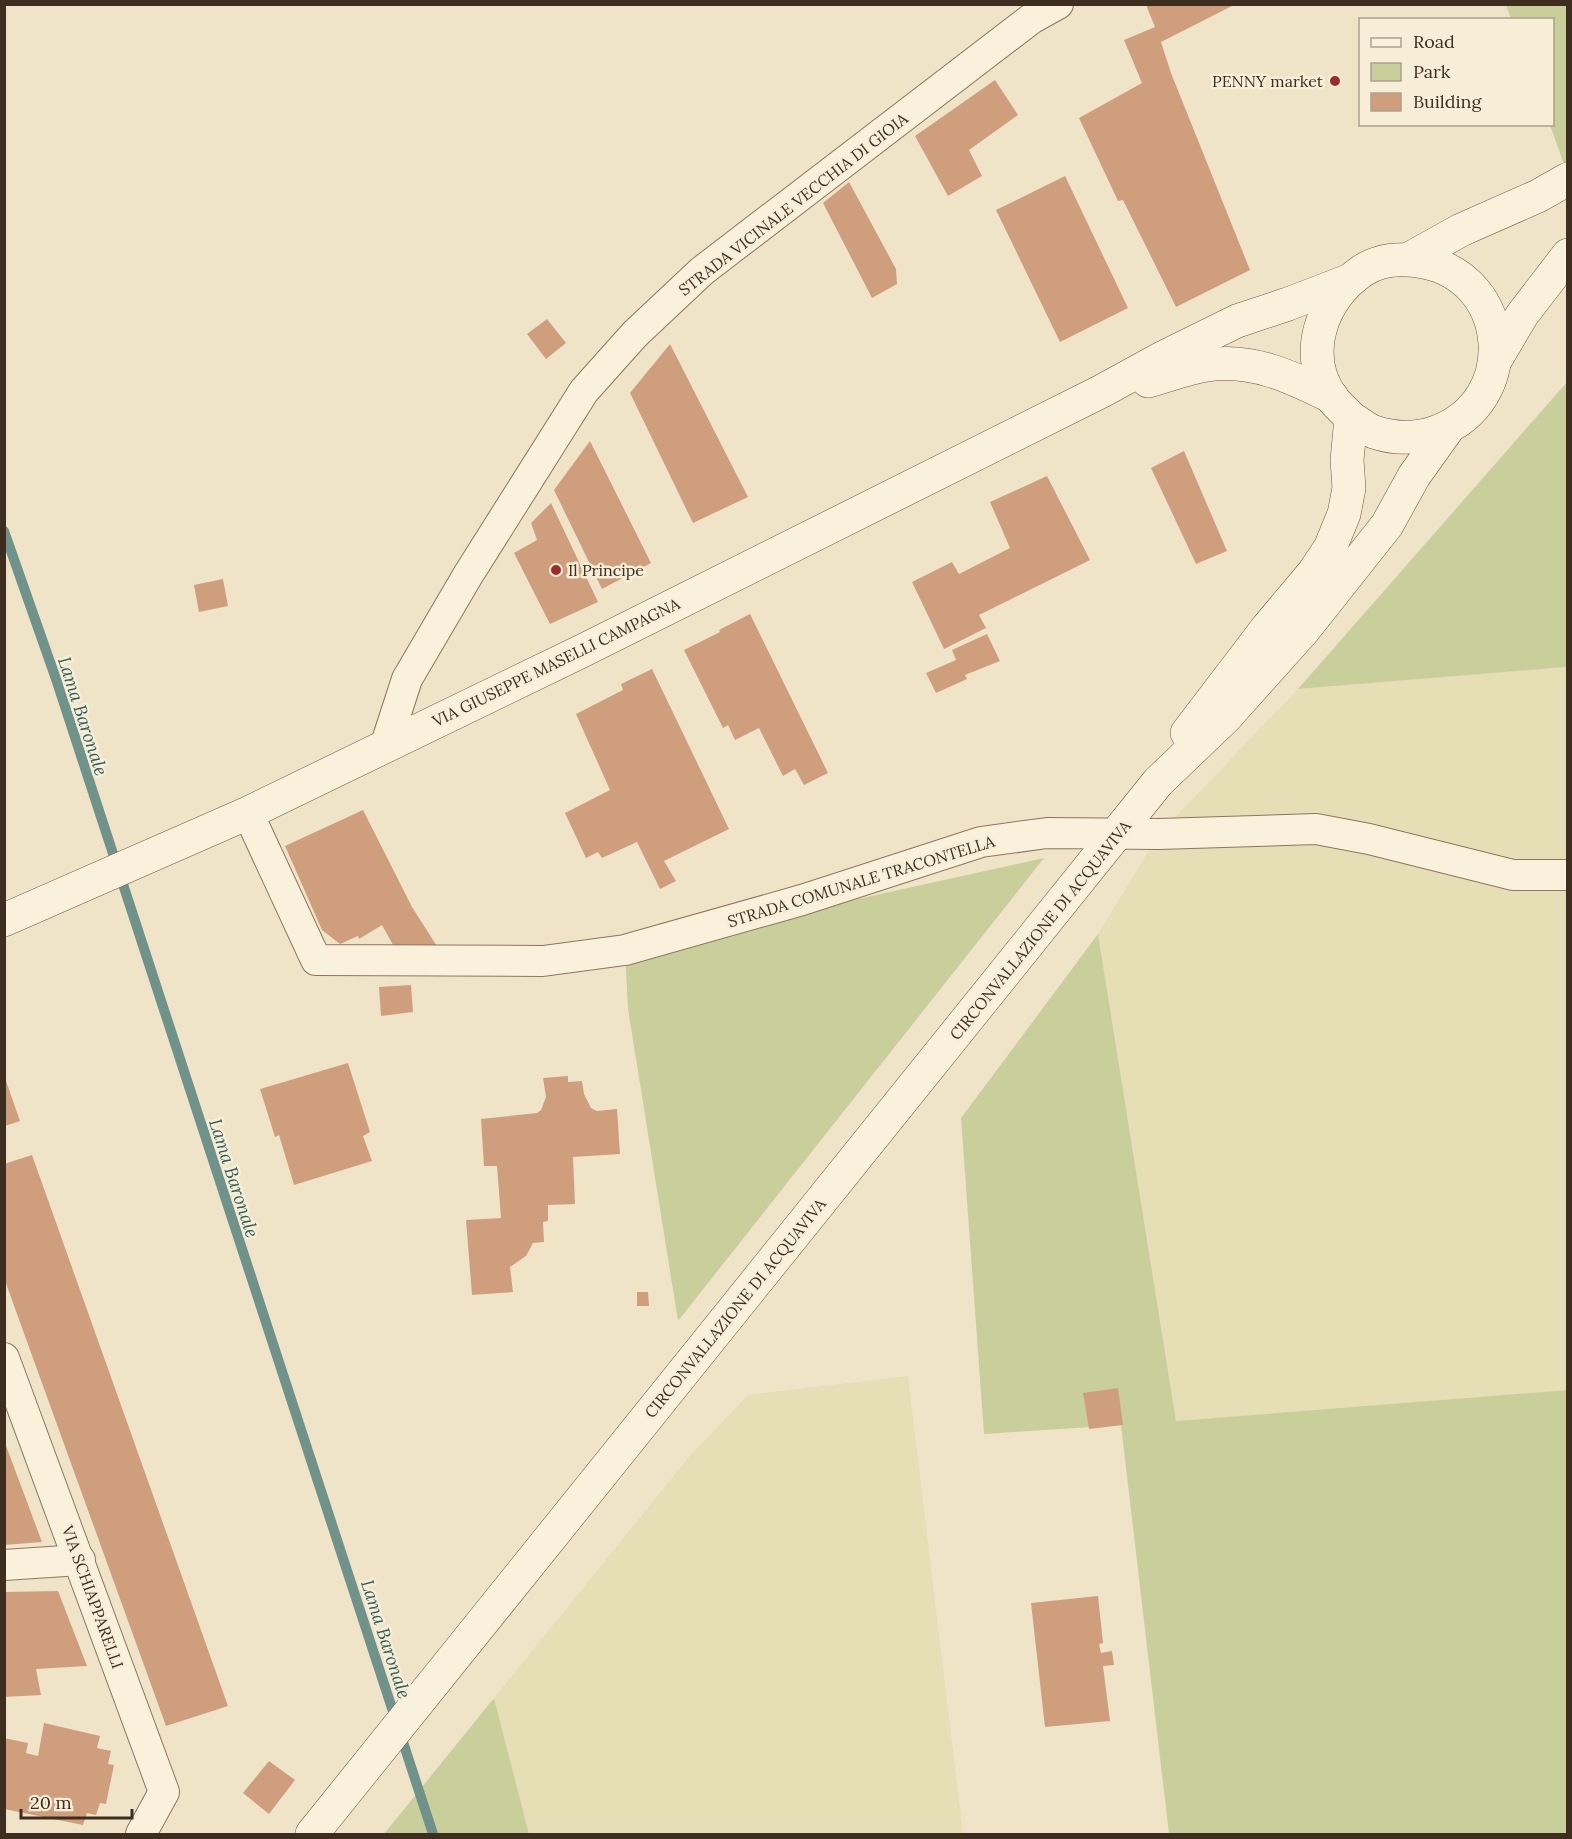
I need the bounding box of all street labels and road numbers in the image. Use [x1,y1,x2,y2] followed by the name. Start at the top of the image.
[674,108,912,300] street label: STRADA VICINALE VECCHIA DI GIOIA
[428,593,684,731] street label: VIA GIUSEPPE MASELLI CAMPAGNA
[945,815,1135,1044] street label: CIRCONVALLAZIONE DI ACQUAVIVA
[725,830,998,931] street label: STRADA COMUNALE TRACONTELLA
[640,1193,830,1422] street label: CIRCONVALLAZIONE DI ACQUAVIVA
[57,1522,128,1671] street label: VIA SCHIAPPARELLI

